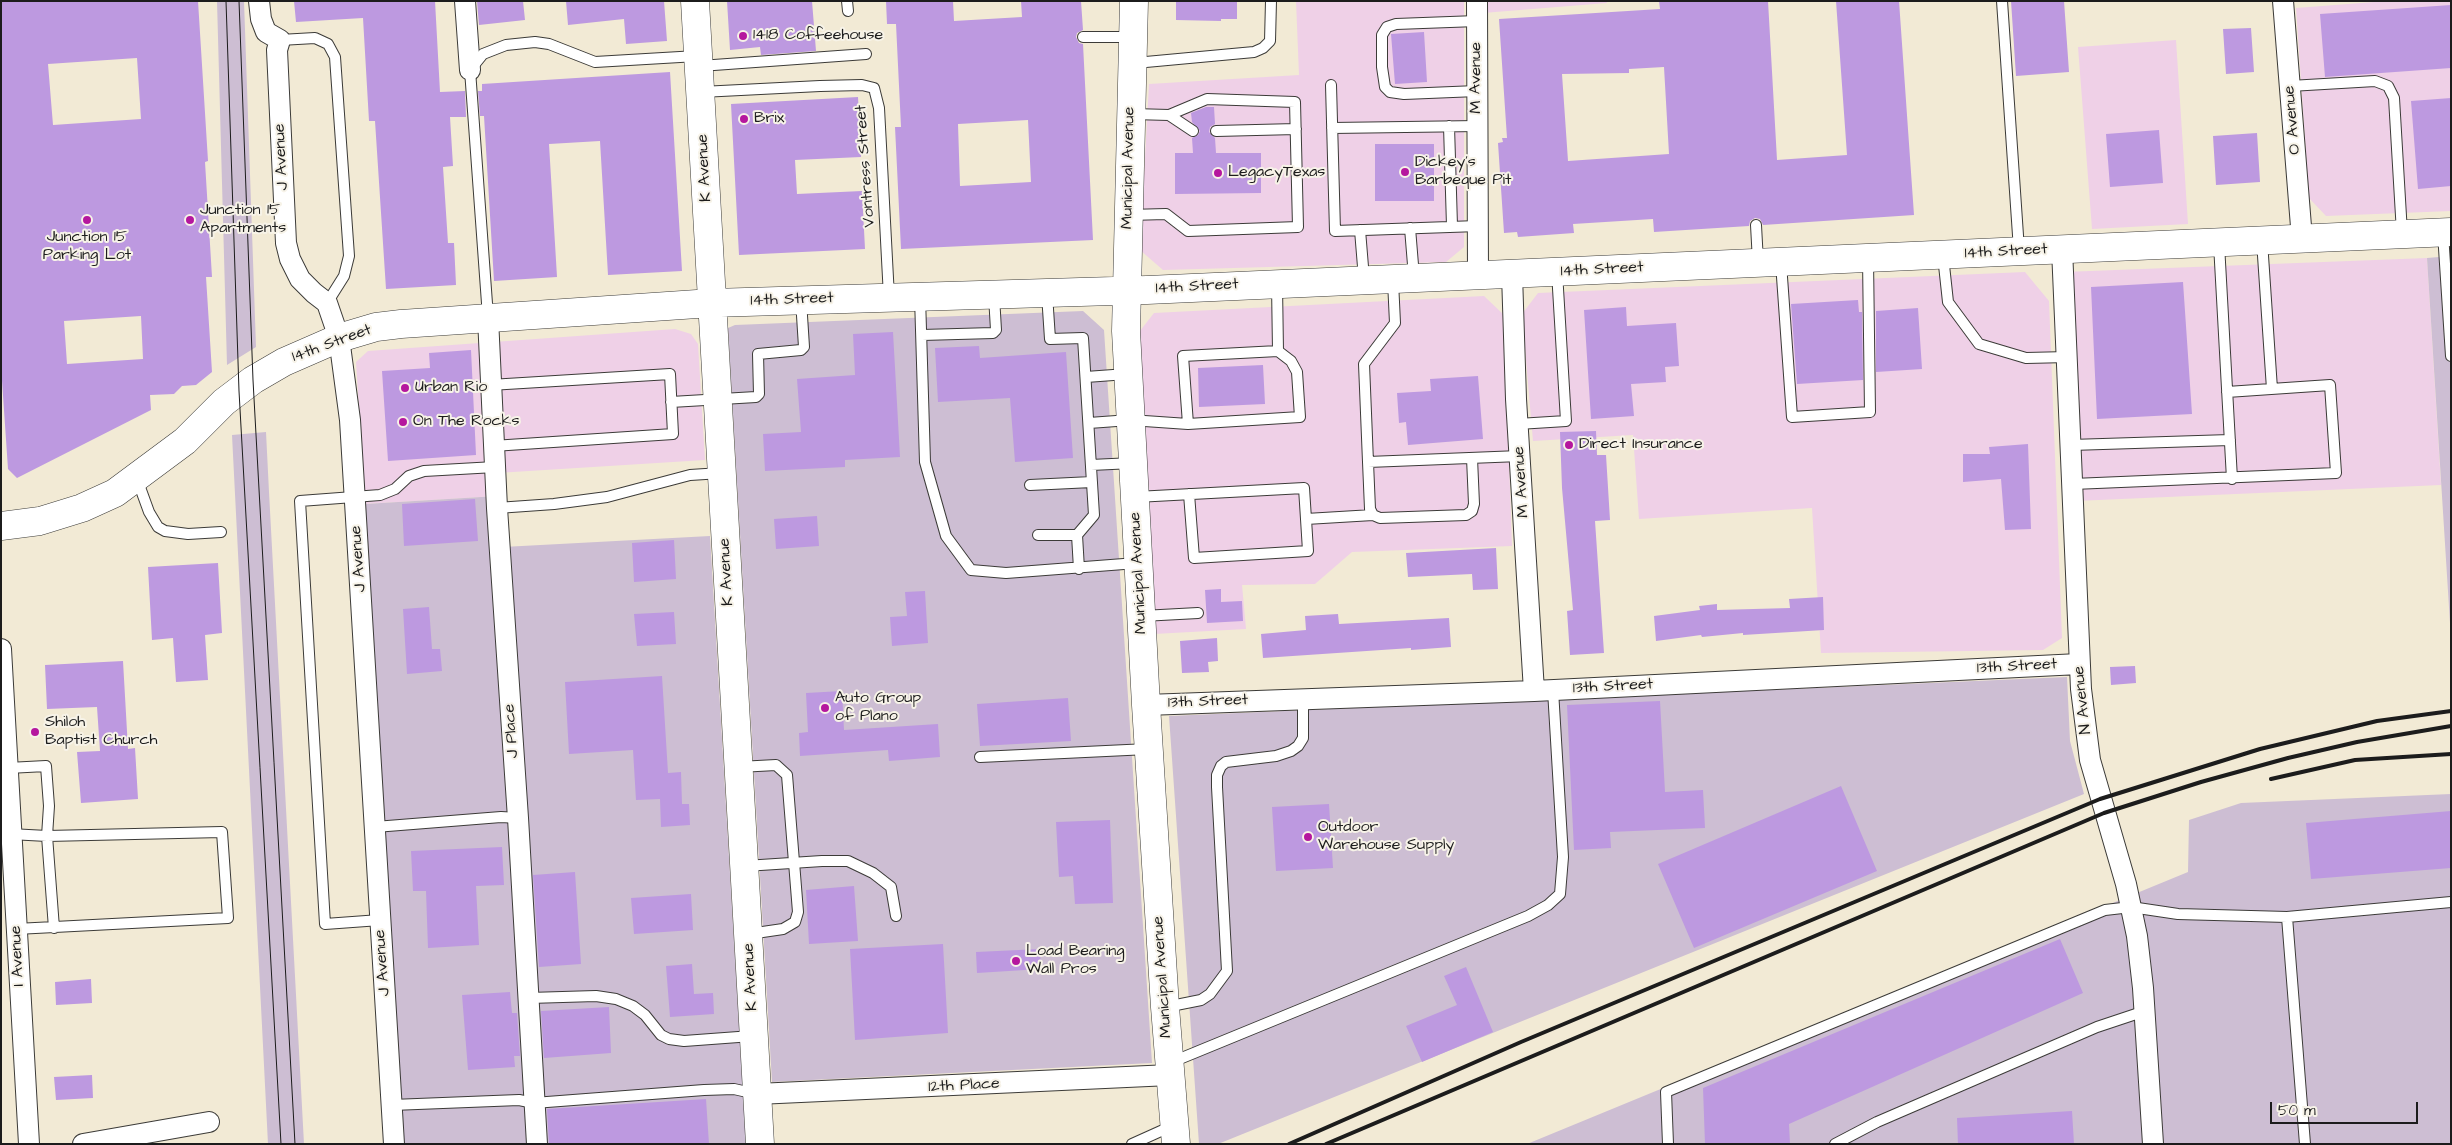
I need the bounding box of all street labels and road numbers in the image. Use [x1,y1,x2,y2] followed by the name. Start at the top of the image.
[1467,42,1487,114] street label: M Avenue
[2280,85,2306,155] street label: O Avenue
[852,104,880,228] street label: Vontress Street
[1118,107,1140,229] street label: Municipal Avenue
[271,123,293,191] street label: J Avenue
[694,134,716,202] street label: K Avenue
[1964,240,2048,264] street label: 14th Street
[1560,258,1644,282] street label: 14th Street
[1155,275,1239,299] street label: 14th Street
[750,289,834,311] street label: 14th Street
[290,321,374,367] street label: 14th Street
[1510,446,1534,518] street label: M Avenue
[1126,511,1152,635] street label: Municipal Avenue
[347,525,371,593] street label: J Avenue
[716,538,738,606] street label: K Avenue
[1976,655,2058,679] street label: 13th Street
[2070,665,2096,735] street label: N Avenue
[1572,675,1654,699] street label: 13th Street
[1168,691,1248,713] street label: 13th Street
[501,703,523,759] street label: J Place
[1149,915,1177,1039] street label: Municipal Avenue
[7,925,29,987] street label: I Avenue
[371,929,395,997] street label: J Avenue
[740,943,762,1011] street label: K Avenue
[928,1075,1000,1097] street label: 12th Place

